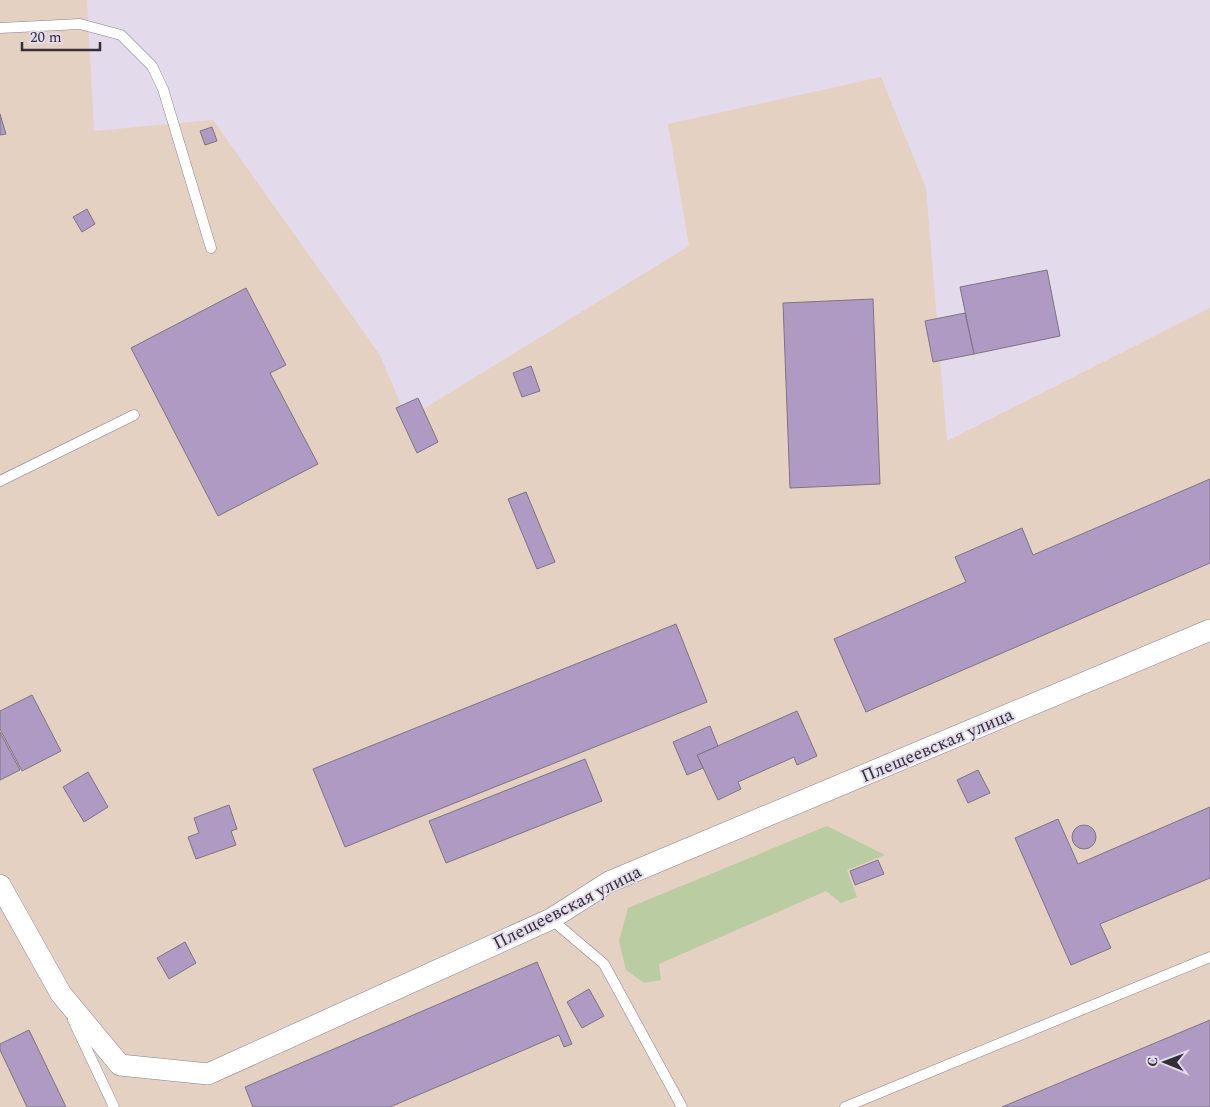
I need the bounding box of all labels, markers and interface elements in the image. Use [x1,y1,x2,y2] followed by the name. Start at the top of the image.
[22,20,100,52] scale bar
[30,26,62,49] text: 20 m
[857,701,1018,790] street label: Плещеевская улица
[488,858,646,957] street label: Плещеевская улица
[1140,1037,1190,1087] north arrow
[1142,1057,1163,1067] text: С

